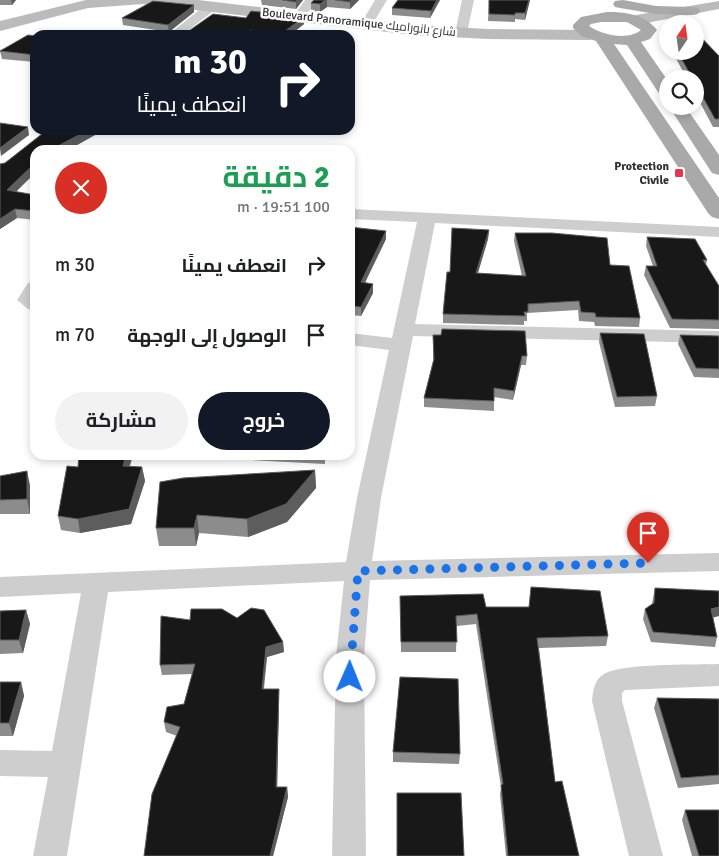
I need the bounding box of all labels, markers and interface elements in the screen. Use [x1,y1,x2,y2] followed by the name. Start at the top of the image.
[261,5,457,40] street label: Boulevard Panoramique شارع بانوراميك
[659,15,704,60] north arrow
[659,15,704,115] map controls
[173,40,247,83] text: 30 m
[265,50,330,115] icon: right
[659,70,704,115] button: search
[137,91,247,118] text: انعطف يمينًا
[222,159,330,196] text: 2 دقيقة
[614,159,669,188] place label: Protection Civile
[55,162,107,214] button: close
[673,167,685,179] marker: Protection Civile
[237,197,330,217] text: 100 m · 19:51
[302,251,330,279] icon: right
[55,253,95,277] text: 30 m
[182,254,287,278] text: انعطف يمينًا
[302,321,330,349] icon: arrive
[55,323,95,347] text: 70 m
[127,324,287,348] text: الوصول إلى الوجهة
[55,392,188,450] button: مشاركة
[198,392,330,450] button: خروج
[627,512,669,563] pin
[634,519,662,547] icon: arrive
[323,650,375,702] position arrow

